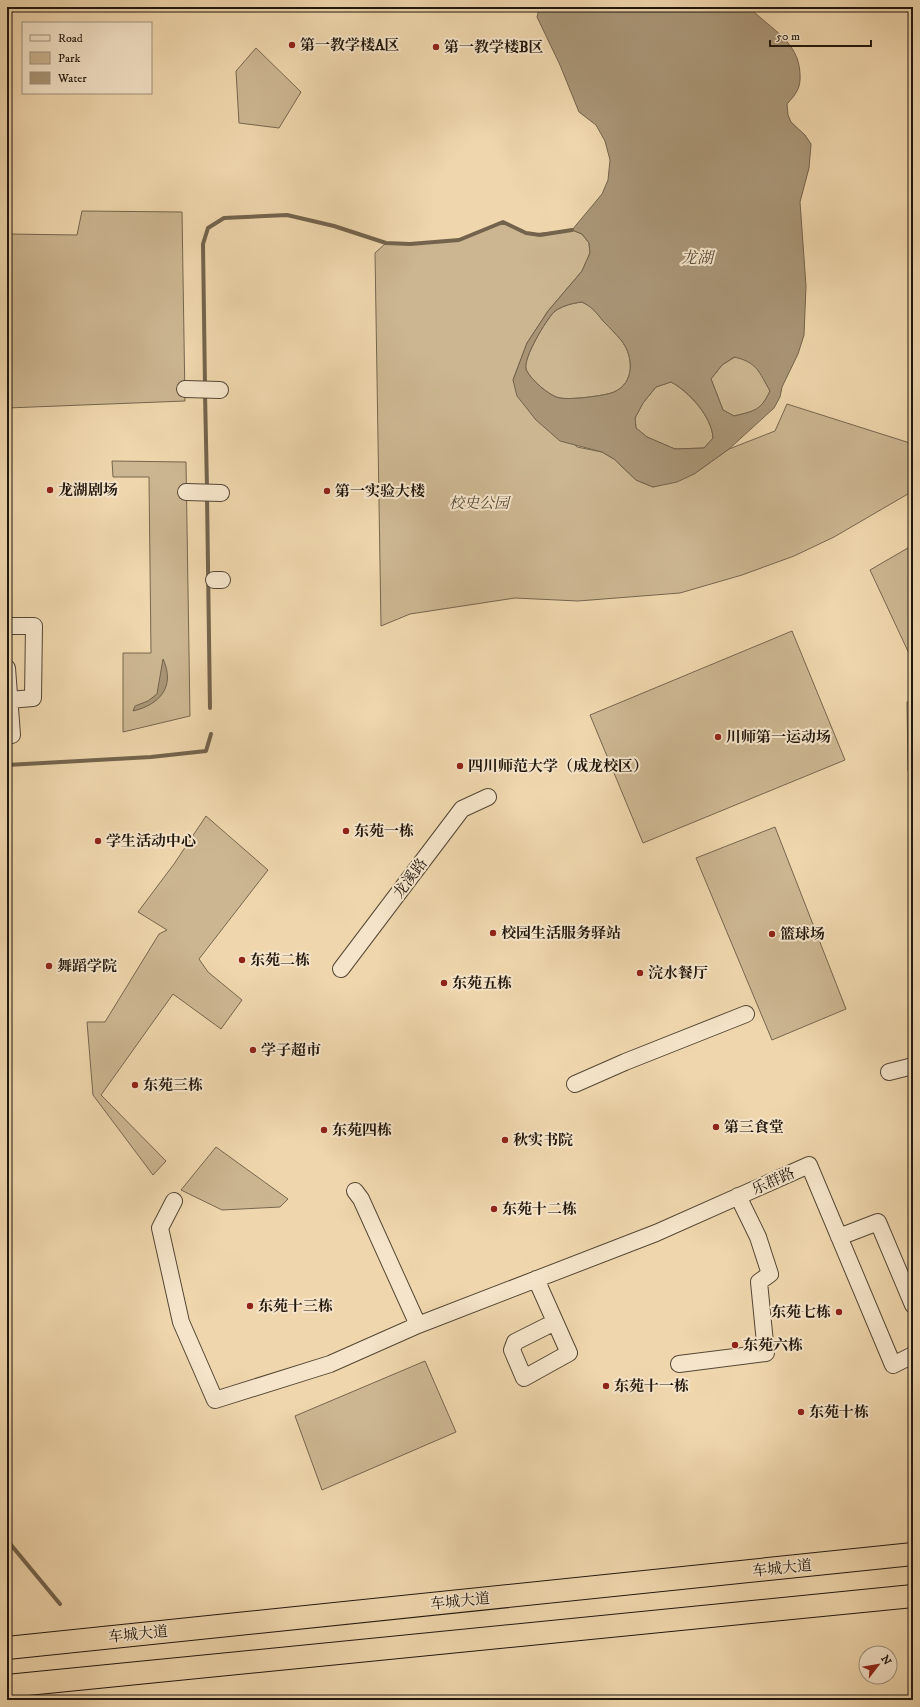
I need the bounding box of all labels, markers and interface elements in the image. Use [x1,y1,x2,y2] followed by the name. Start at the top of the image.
[22,22,152,94] legend
[770,22,871,48] scale bar
[776,29,800,44] text: 50 m
[58,31,83,46] text: Road
[300,36,400,55] place label: 第一教学楼A区
[444,38,544,57] place label: 第一教学楼B区
[287,40,297,50] marker: 第一教学楼A区
[431,42,441,52] marker: 第一教学楼B区
[58,51,80,66] text: Park
[57,71,87,86] text: Water
[681,248,716,268] water label: 龙湖
[58,481,118,500] place label: 龙湖剧场
[335,482,425,501] place label: 第一实验大楼
[45,485,55,495] marker: 龙湖剧场
[322,486,332,496] marker: 第一实验大楼
[449,494,511,513] park label: 校史公园
[726,728,831,747] place label: 川师第一运动场
[713,732,723,742] marker: 川师第一运动场
[468,757,648,776] place label: 四川师范大学（成龙校区）
[455,761,465,771] marker: 四川师范大学（成龙校区）
[354,822,414,841] place label: 东苑一栋
[341,826,351,836] marker: 东苑一栋
[106,832,196,851] place label: 学生活动中心
[93,836,103,846] marker: 学生活动中心
[389,855,432,902] street label: 龙溪路
[501,924,621,943] place label: 校园生活服务驿站
[780,925,825,944] place label: 篮球场
[488,928,498,938] marker: 校园生活服务驿站
[767,929,777,939] marker: 篮球场
[250,951,310,970] place label: 东苑二栋
[237,955,247,965] marker: 东苑二栋
[57,957,117,976] place label: 舞蹈学院
[44,961,54,971] marker: 舞蹈学院
[648,964,708,983] place label: 浣水餐厅
[635,968,645,978] marker: 浣水餐厅
[452,974,512,993] place label: 东苑五栋
[439,978,449,988] marker: 东苑五栋
[261,1041,321,1060] place label: 学子超市
[248,1045,258,1055] marker: 学子超市
[143,1076,203,1095] place label: 东苑三栋
[130,1080,140,1090] marker: 东苑三栋
[724,1118,784,1137] place label: 第三食堂
[332,1121,392,1140] place label: 东苑四栋
[711,1122,721,1132] marker: 第三食堂
[319,1125,329,1135] marker: 东苑四栋
[513,1131,573,1150] place label: 秋实书院
[500,1135,510,1145] marker: 秋实书院
[749,1164,798,1199] street label: 乐群路
[502,1200,577,1219] place label: 东苑十二栋
[489,1204,499,1214] marker: 东苑十二栋
[258,1297,333,1316] place label: 东苑十三栋
[245,1301,255,1311] marker: 东苑十三栋
[771,1303,831,1322] place label: 东苑七栋
[834,1307,844,1317] marker: 东苑七栋
[743,1336,803,1355] place label: 东苑六栋
[730,1340,740,1350] marker: 东苑六栋
[614,1377,689,1396] place label: 东苑十一栋
[601,1381,611,1391] marker: 东苑十一栋
[809,1403,869,1422] place label: 东苑十栋
[796,1407,806,1417] marker: 东苑十栋
[751,1556,813,1581] street label: 车城大道
[429,1589,491,1614] street label: 车城大道
[107,1622,169,1647] street label: 车城大道
[858,1645,898,1685] north arrow
[877,1653,894,1668] text: N

